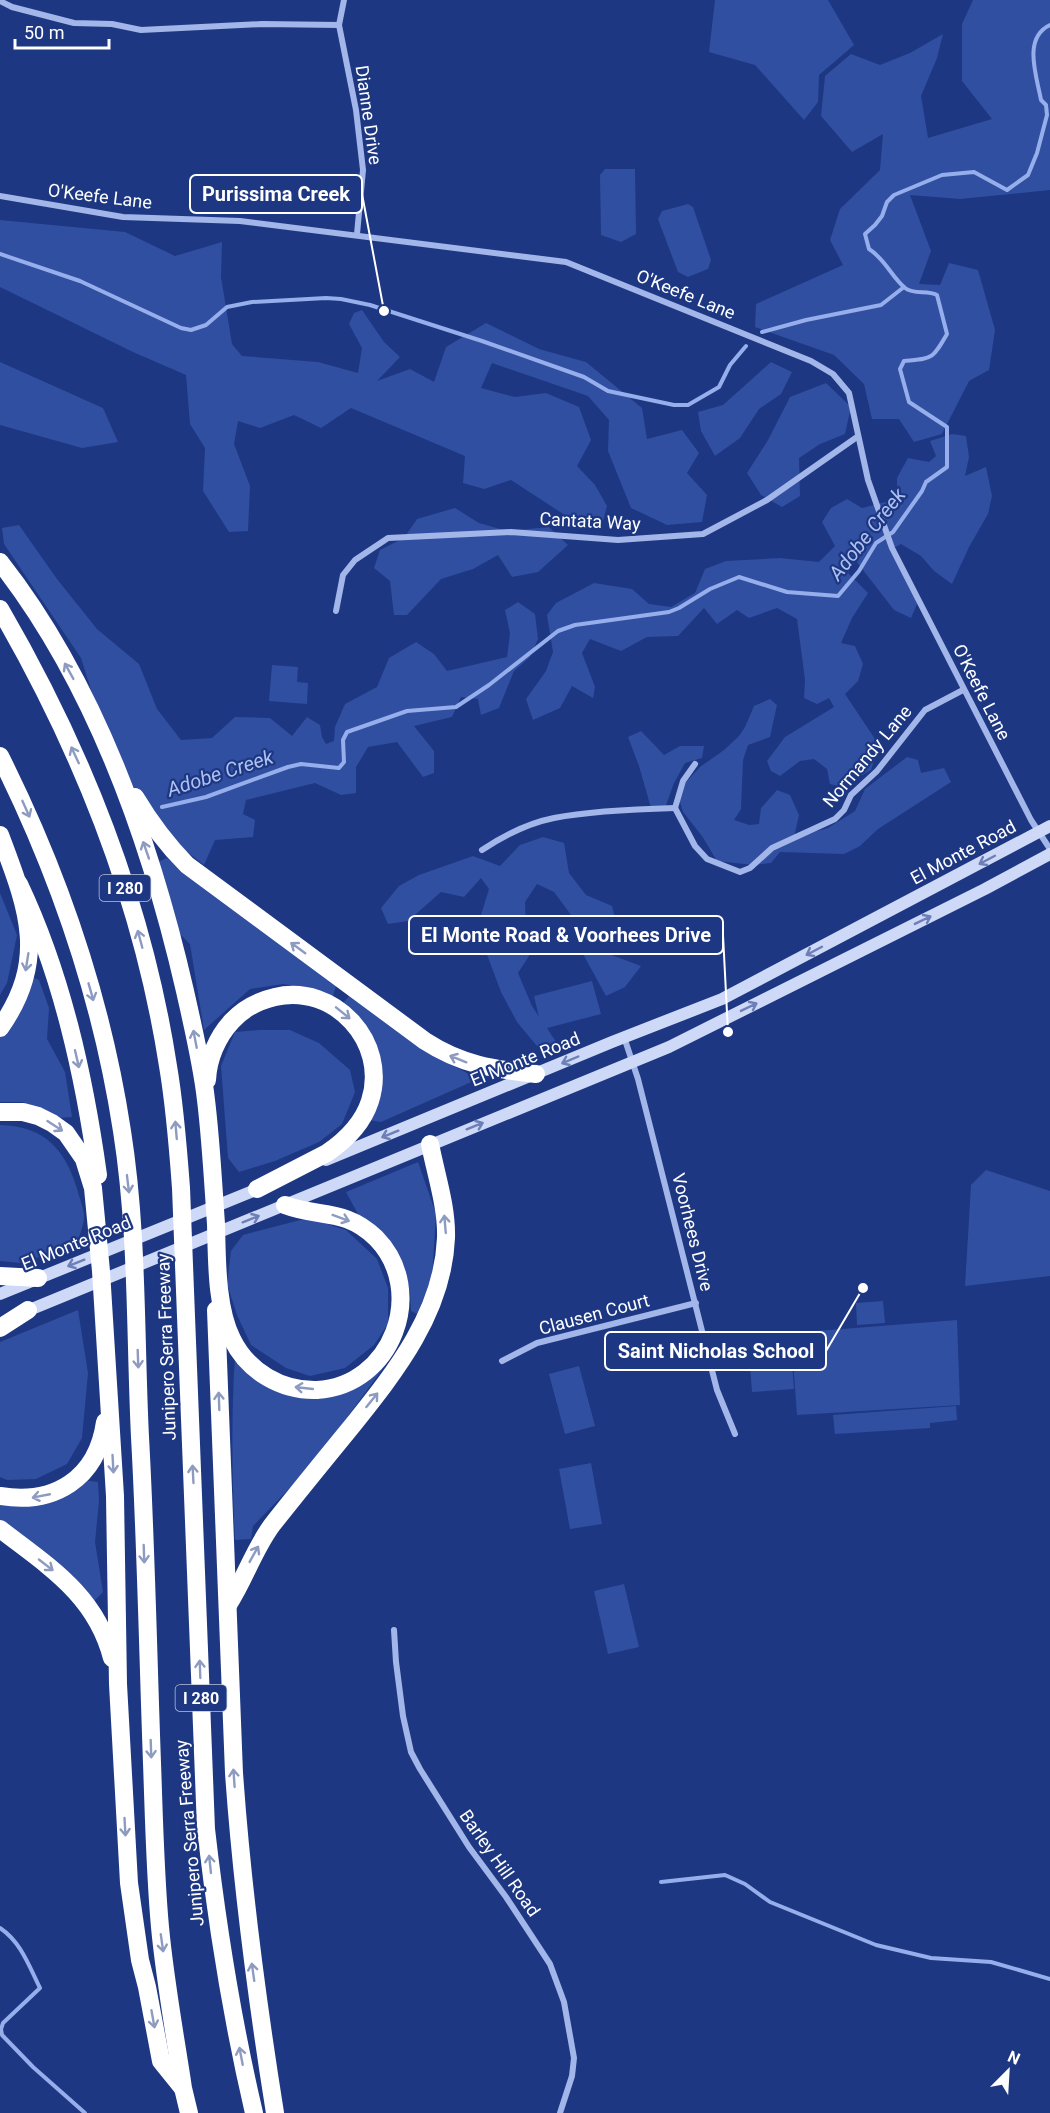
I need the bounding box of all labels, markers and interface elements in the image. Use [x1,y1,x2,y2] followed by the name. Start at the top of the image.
[15,12,110,50] scale bar
[24,22,64,43] text: 50 m
[352,64,386,166] street label: Dianne Drive
[190,175,362,213] callout: Purissima Creek
[47,179,153,213] street label: O'Keefe Lane
[202,182,350,206] text: Purissima Creek
[634,265,738,323] street label: O'Keefe Lane
[823,482,911,586] water label: Adobe Creek
[539,508,642,534] street label: Cantata Way
[949,641,1015,743] street label: O'Keefe Lane
[63,663,75,680] one-way arrow
[818,701,916,811] street label: Normandy Lane
[163,744,277,802] water label: Adobe Creek
[69,746,81,764] one-way arrow
[21,800,32,818] one-way arrow
[907,815,1019,889] street label: El Monte Road
[139,842,150,860] one-way arrow
[979,854,996,866] one-way arrow
[100,875,150,901] road number: I 280
[914,914,932,926] one-way arrow
[409,916,723,954] callout: El Monte Road & Voorhees Drive
[421,923,711,947] text: El Monte Road & Voorhees Drive
[134,930,145,949] one-way arrow
[291,942,307,954] one-way arrow
[806,945,823,957] one-way arrow
[22,952,33,971] one-way arrow
[86,982,97,1001] one-way arrow
[739,1001,757,1013] one-way arrow
[335,1007,351,1020] one-way arrow
[467,1027,583,1091] street label: El Monte Road
[189,1030,200,1049] one-way arrow
[71,1049,83,1068] one-way arrow
[449,1053,468,1064] one-way arrow
[561,1055,580,1066] one-way arrow
[46,1120,63,1132] one-way arrow
[170,1120,181,1140] one-way arrow
[465,1120,483,1131] one-way arrow
[381,1129,399,1140] one-way arrow
[668,1171,718,1293] street label: Voorhees Drive
[123,1173,134,1193] one-way arrow
[18,1211,134,1275] street label: El Monte Road
[241,1213,259,1224] one-way arrow
[332,1213,350,1224] one-way arrow
[439,1215,450,1234] one-way arrow
[152,1253,180,1441] street label: Junipero Serra Freeway
[67,1258,85,1269] one-way arrow
[537,1289,652,1339] street label: Clausen Court
[605,1332,826,1370] callout: Saint Nicholas School
[618,1339,814,1363] text: Saint Nicholas School
[132,1349,144,1369] one-way arrow
[295,1383,314,1394] one-way arrow
[213,1391,225,1411] one-way arrow
[366,1392,379,1408] one-way arrow
[108,1453,119,1473] one-way arrow
[187,1465,198,1485] one-way arrow
[32,1491,51,1502] one-way arrow
[138,1543,150,1563] one-way arrow
[248,1546,260,1563] one-way arrow
[38,1558,54,1571] one-way arrow
[194,1659,206,1679] one-way arrow
[176,1685,226,1711] road number: I 280
[146,1738,157,1758] one-way arrow
[170,1738,208,1927] street label: Junipero Serra Freeway
[229,1769,240,1789] one-way arrow
[455,1806,545,1920] street label: Barley Hill Road
[120,1816,131,1836] one-way arrow
[204,1854,215,1874] one-way arrow
[157,1933,168,1953] one-way arrow
[248,1963,259,1983] one-way arrow
[148,2009,159,2029] one-way arrow
[978,2041,1038,2101] north arrow
[235,2047,246,2066] one-way arrow
[1005,2047,1023,2069] text: N

